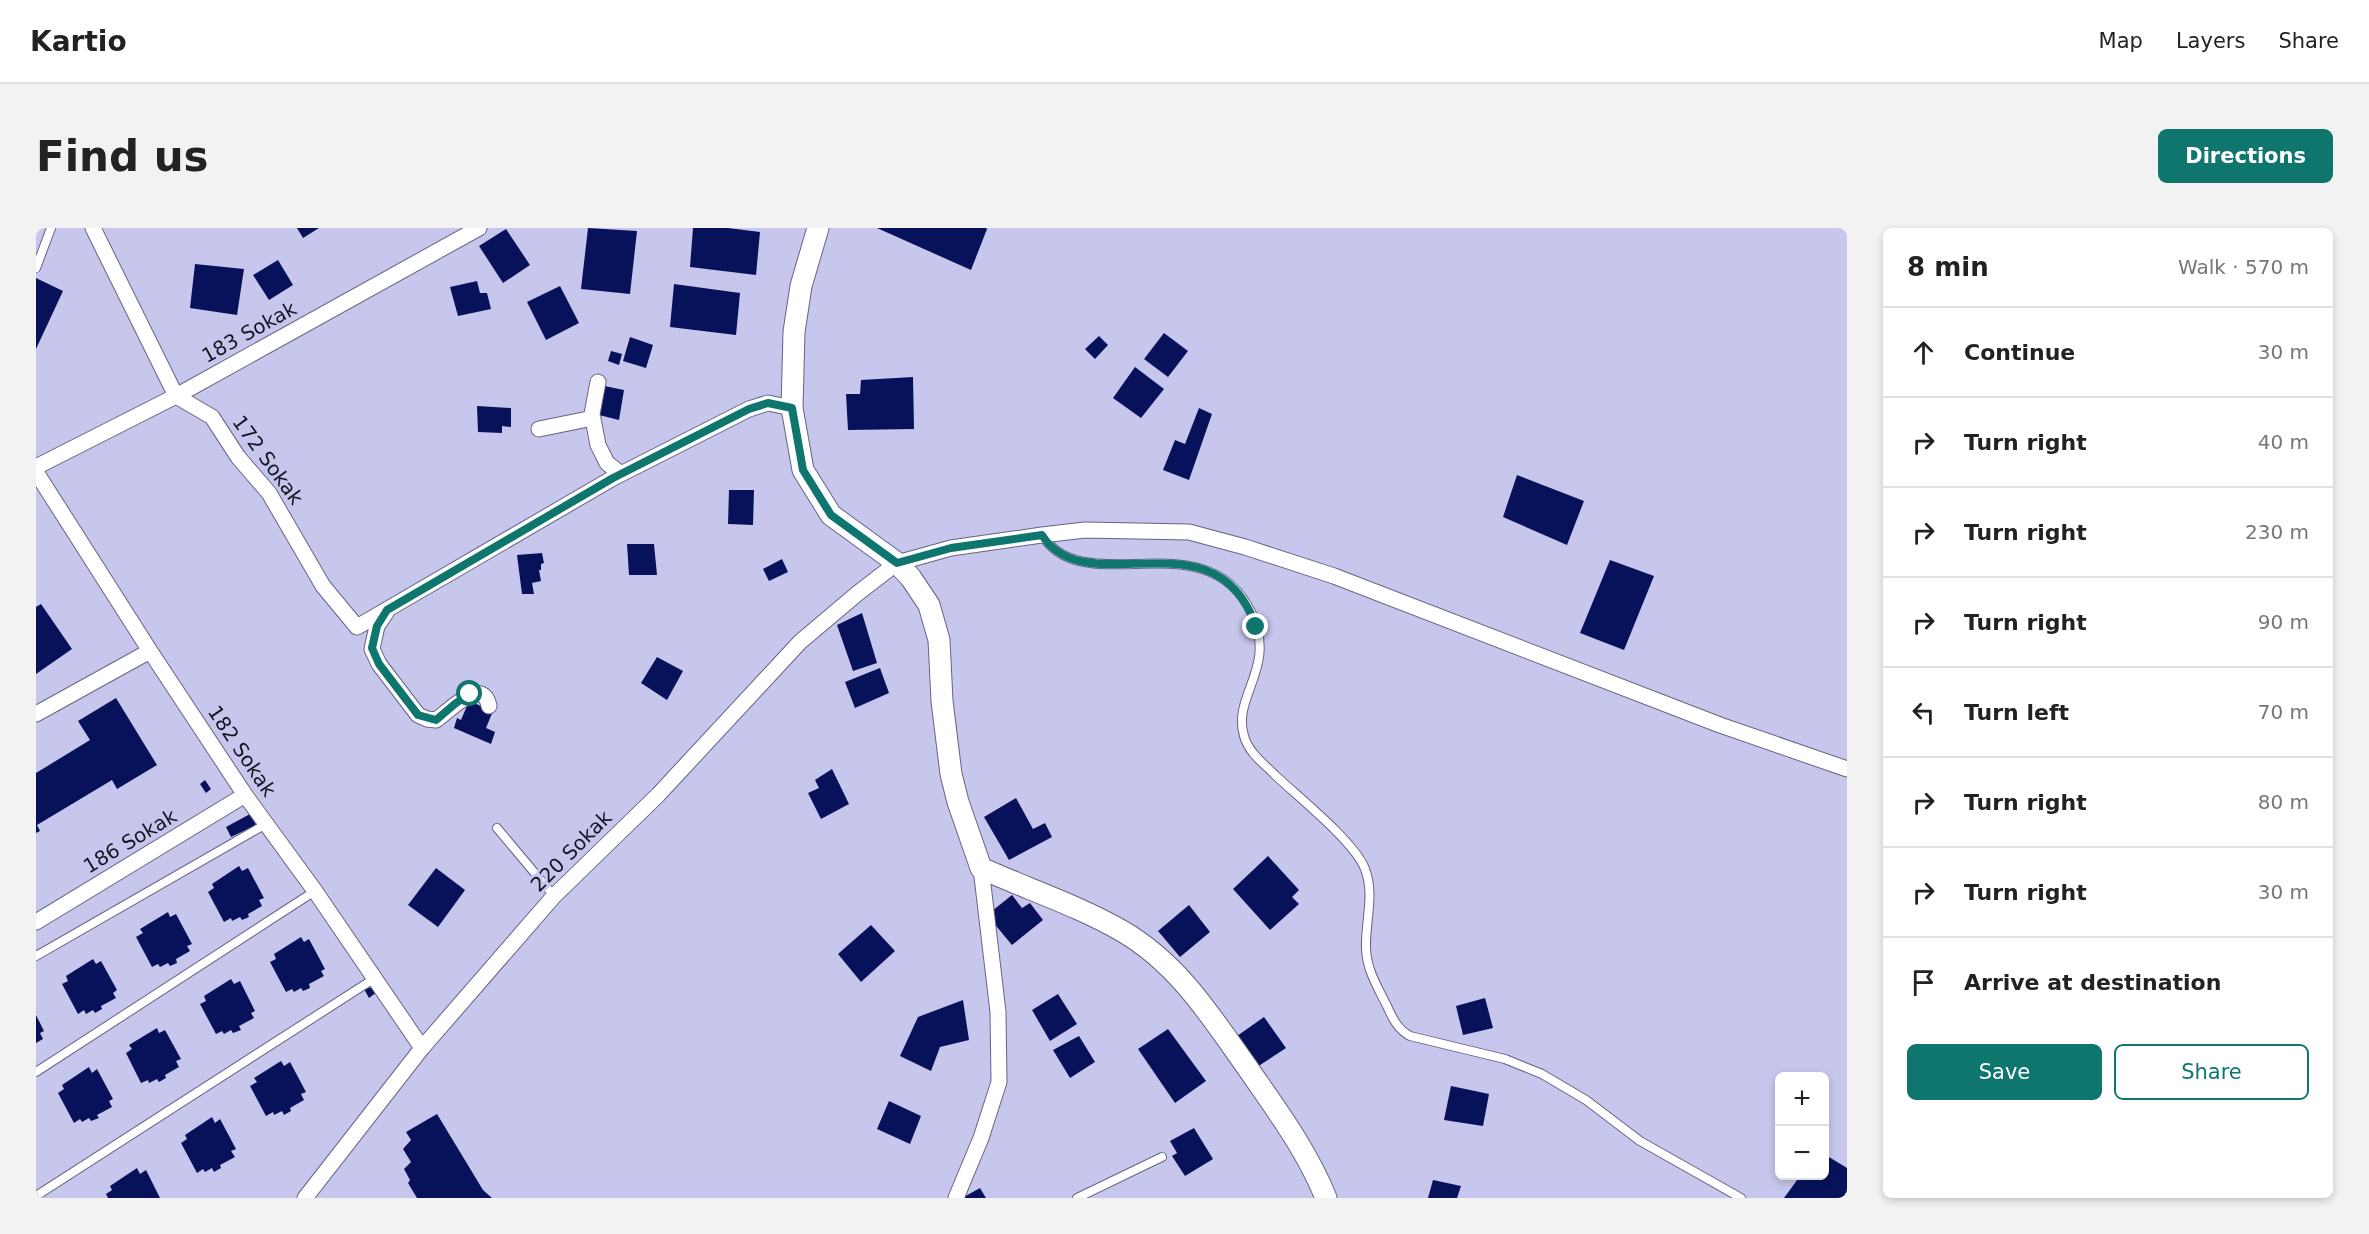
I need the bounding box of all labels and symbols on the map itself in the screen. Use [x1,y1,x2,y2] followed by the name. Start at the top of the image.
[197,296,301,368] street label: 183 Sokak
[228,411,309,510] street label: 172 Sokak
[1242,613,1268,639] route end
[456,680,482,706] route start
[203,701,281,801] street label: 182 Sokak
[79,804,181,878] street label: 186 Sokak
[526,805,617,896] street label: 220 Sokak

